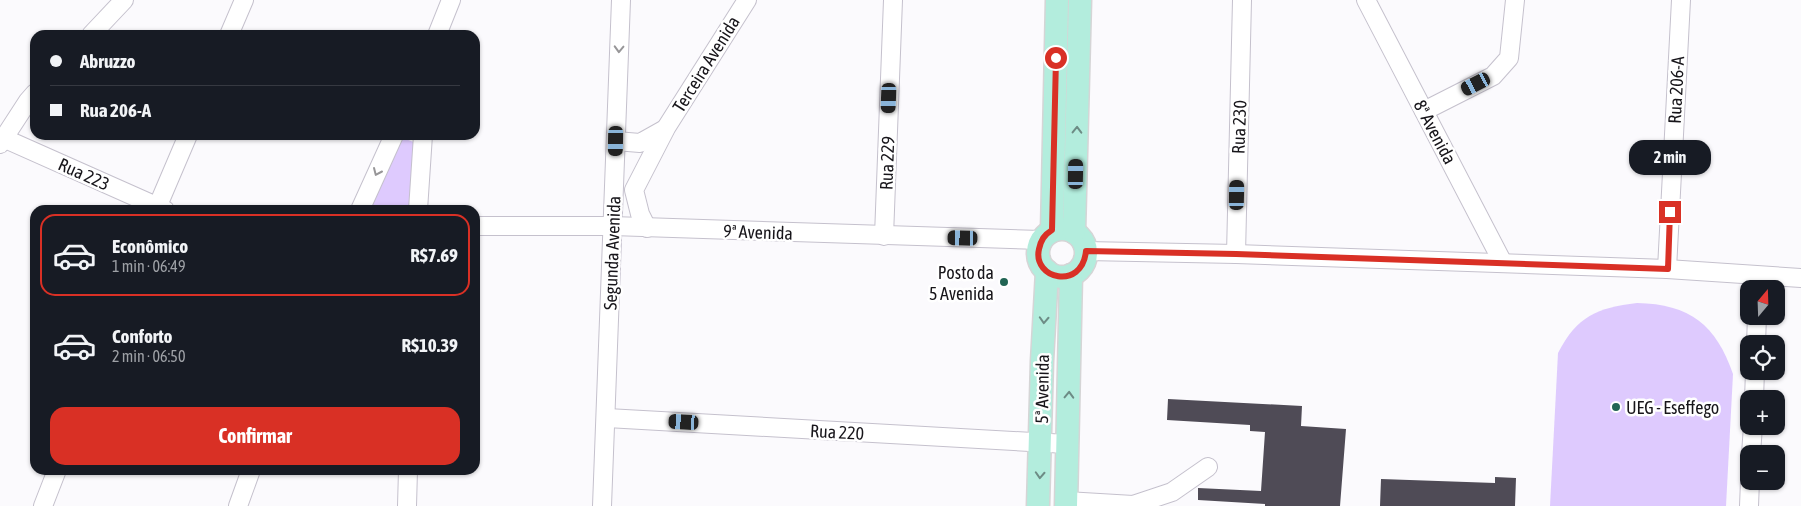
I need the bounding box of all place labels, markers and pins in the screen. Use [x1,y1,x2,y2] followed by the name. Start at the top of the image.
[929,262,994,304] place label: Posto da 5 Avenida
[998,276,1010,288] marker: Posto da 5 Avenida
[1626,397,1719,418] place label: UEG - Eseffego
[1610,401,1622,413] marker: UEG - Eseffego

